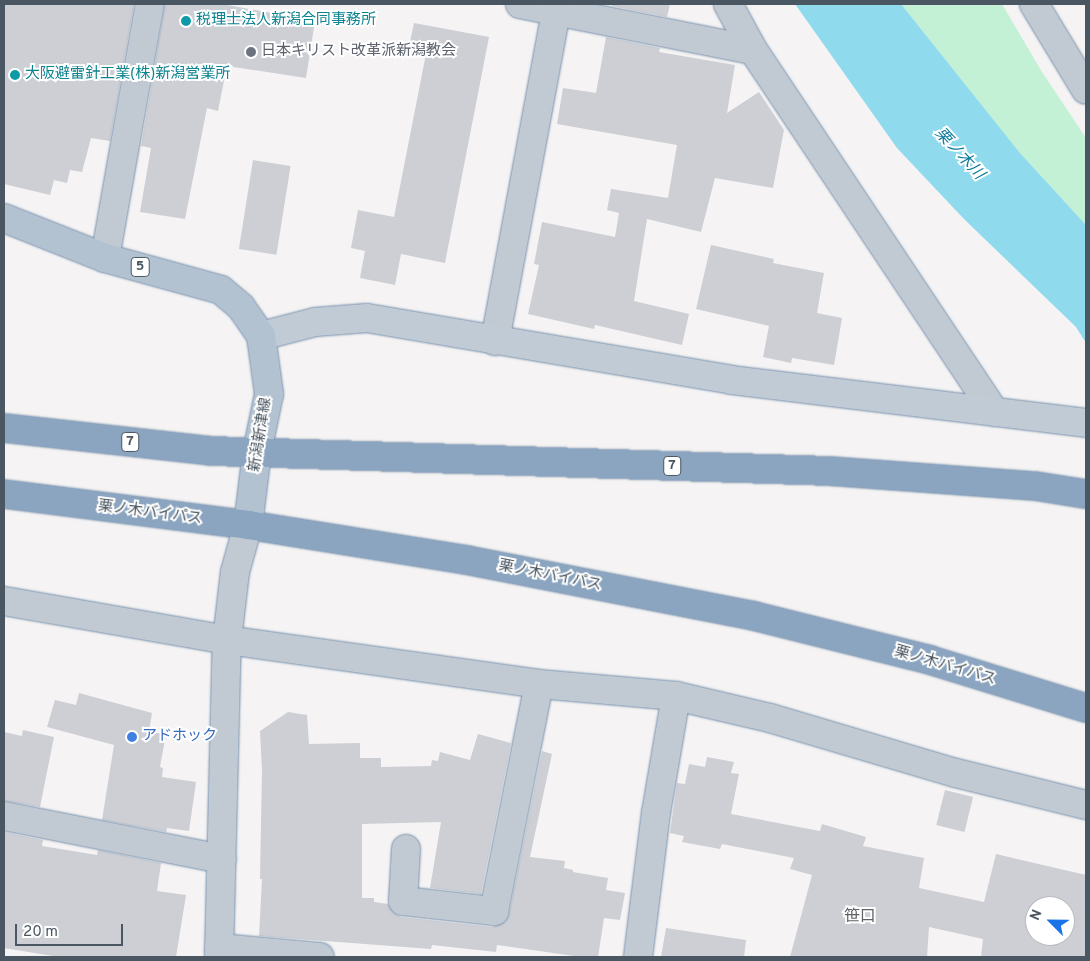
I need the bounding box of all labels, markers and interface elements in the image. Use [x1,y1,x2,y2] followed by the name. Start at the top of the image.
[196,12,376,30] place label: 税理士法人新潟合同事務所
[180,15,192,27] marker: 税理士法人新潟合同事務所
[261,43,456,61] place label: 日本キリスト改革派新潟教会
[245,46,257,58] marker: 日本キリスト改革派新潟教会
[25,66,230,84] place label: 大阪避雷針工業(株)新潟営業所
[9,69,21,81] marker: 大阪避雷針工業(株)新潟営業所
[930,124,988,184] water label: 栗ノ木川
[130,256,150,278] road number: 5
[246,397,276,473] street label: 新潟新津線
[120,431,140,454] road number: 7
[662,454,682,478] road number: 7
[97,498,203,528] street label: 栗ノ木バイパス
[497,557,603,595] street label: 栗ノ木バイパス
[892,643,998,689] street label: 栗ノ木バイパス
[142,728,217,746] place label: アドホック
[126,731,138,743] marker: アドホック
[1025,896,1075,946] north arrow
[844,907,876,927] district label: 笹口
[1027,907,1046,923] text: N
[18,914,125,946] scale bar
[23,923,58,942] text: 20 m

